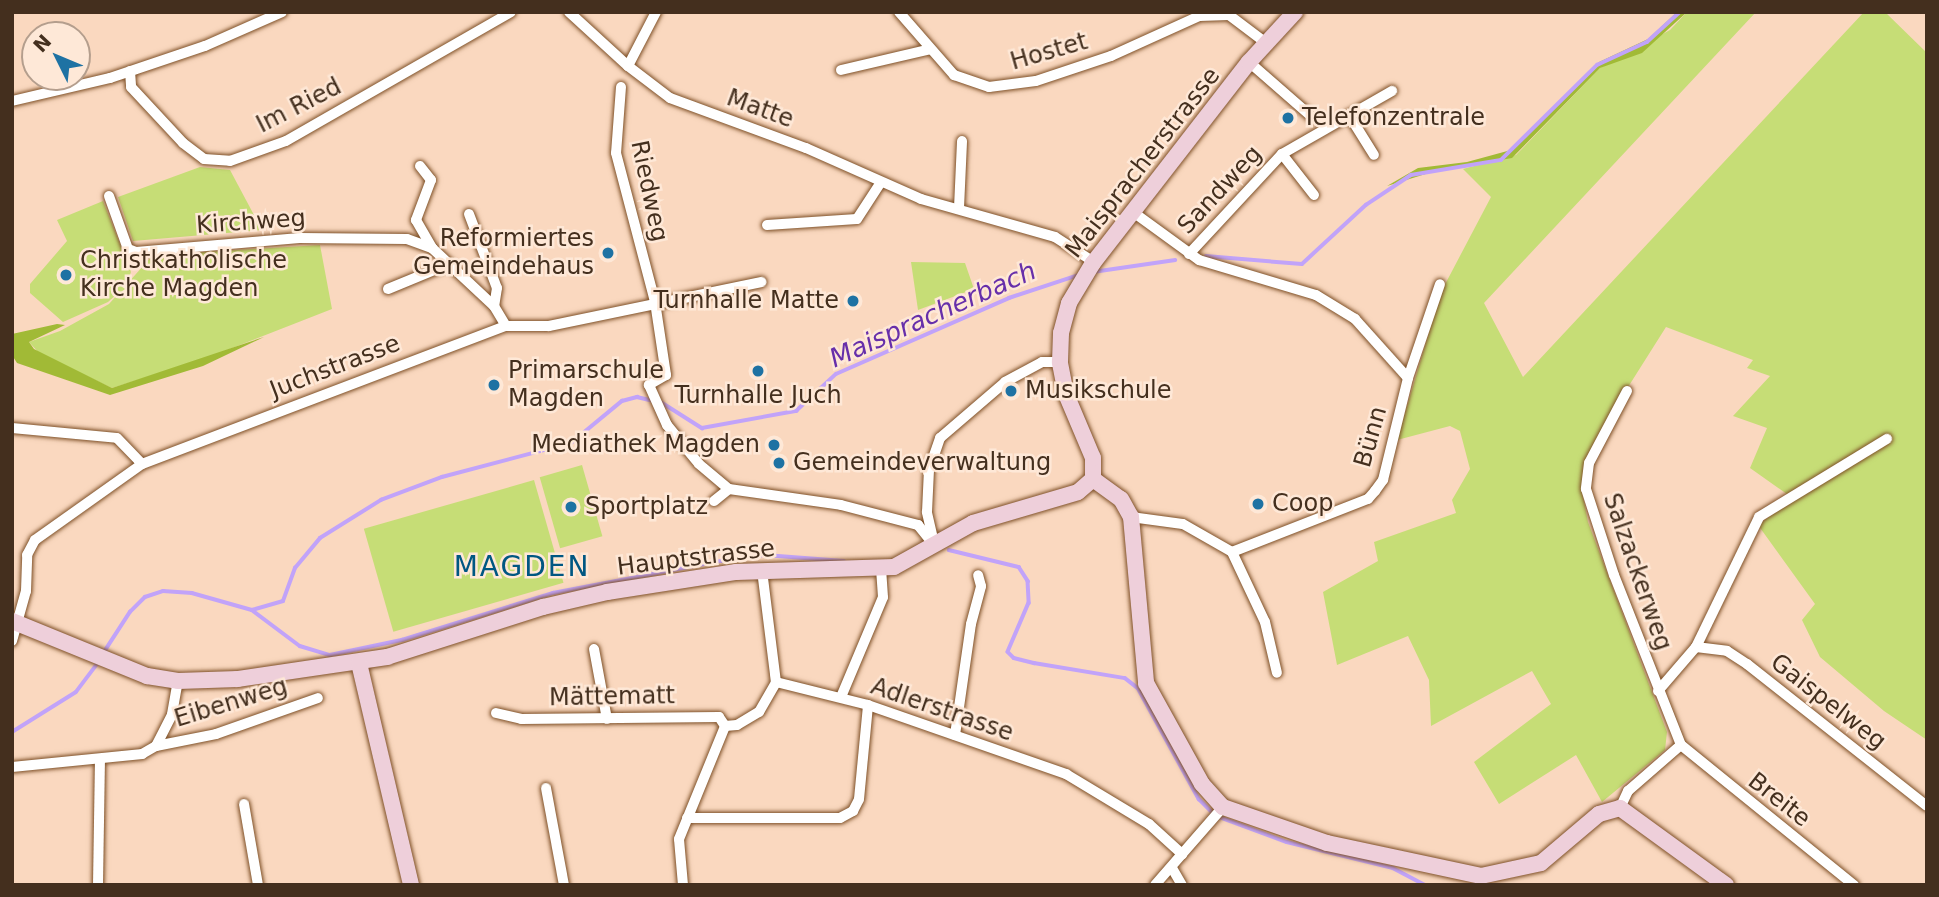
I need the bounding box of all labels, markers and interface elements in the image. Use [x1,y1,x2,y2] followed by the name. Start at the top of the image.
[21,21,91,91] north arrow
[1007,27,1091,77] street label: Hostet
[29,30,56,56] text: N
[1060,62,1226,264] street label: Maispracherstrasse
[252,72,346,140] street label: Im Ried
[723,84,797,134] street label: Matte
[1302,104,1485,132] place label: Telefonzentrale
[1280,110,1296,126] marker: Telefonzentrale
[624,138,674,244] street label: Riedweg
[1172,140,1268,240] street label: Sandweg
[195,204,307,240] street label: Kirchweg
[413,225,594,281] place label: Reformiertes Gemeindehaus
[600,245,616,261] marker: Reformiertes Gemeindehaus
[80,247,287,303] place label: Christkatholische Kirche Magden
[825,255,1041,375] water label: Maispracherbach
[58,267,74,283] marker: Christkatholische Kirche Magden
[653,287,839,315] place label: Turnhalle Matte
[845,293,861,309] marker: Turnhalle Matte
[266,329,404,405] street label: Juchstrasse
[508,357,664,413] place label: Primarschule Magden
[750,363,766,379] marker: Turnhalle Juch
[486,377,502,393] marker: Primarschule Magden
[1025,377,1172,405] place label: Musikschule
[674,382,842,410] place label: Turnhalle Juch
[1003,383,1019,399] marker: Musikschule
[1349,403,1393,471] street label: Bünn
[531,431,760,459] place label: Mediathek Magden
[766,437,782,453] marker: Mediathek Magden
[793,449,1051,477] place label: Gemeindeverwaltung
[771,455,787,471] marker: Gemeindeverwaltung
[1272,490,1333,518] place label: Coop
[1597,490,1677,654] street label: Salzackerweg
[585,493,708,521] place label: Sportplatz
[1250,496,1266,512] marker: Coop
[563,499,579,515] marker: Sportplatz
[615,534,777,582] street label: Hauptstrasse
[454,550,590,584] district label: MAGDEN
[1764,648,1892,756] street label: Gaispelweg
[171,672,291,734] street label: Eibenweg
[867,672,1017,748] street label: Adlerstrasse
[549,682,675,712] street label: Mättematt
[1742,767,1816,833] street label: Breite

